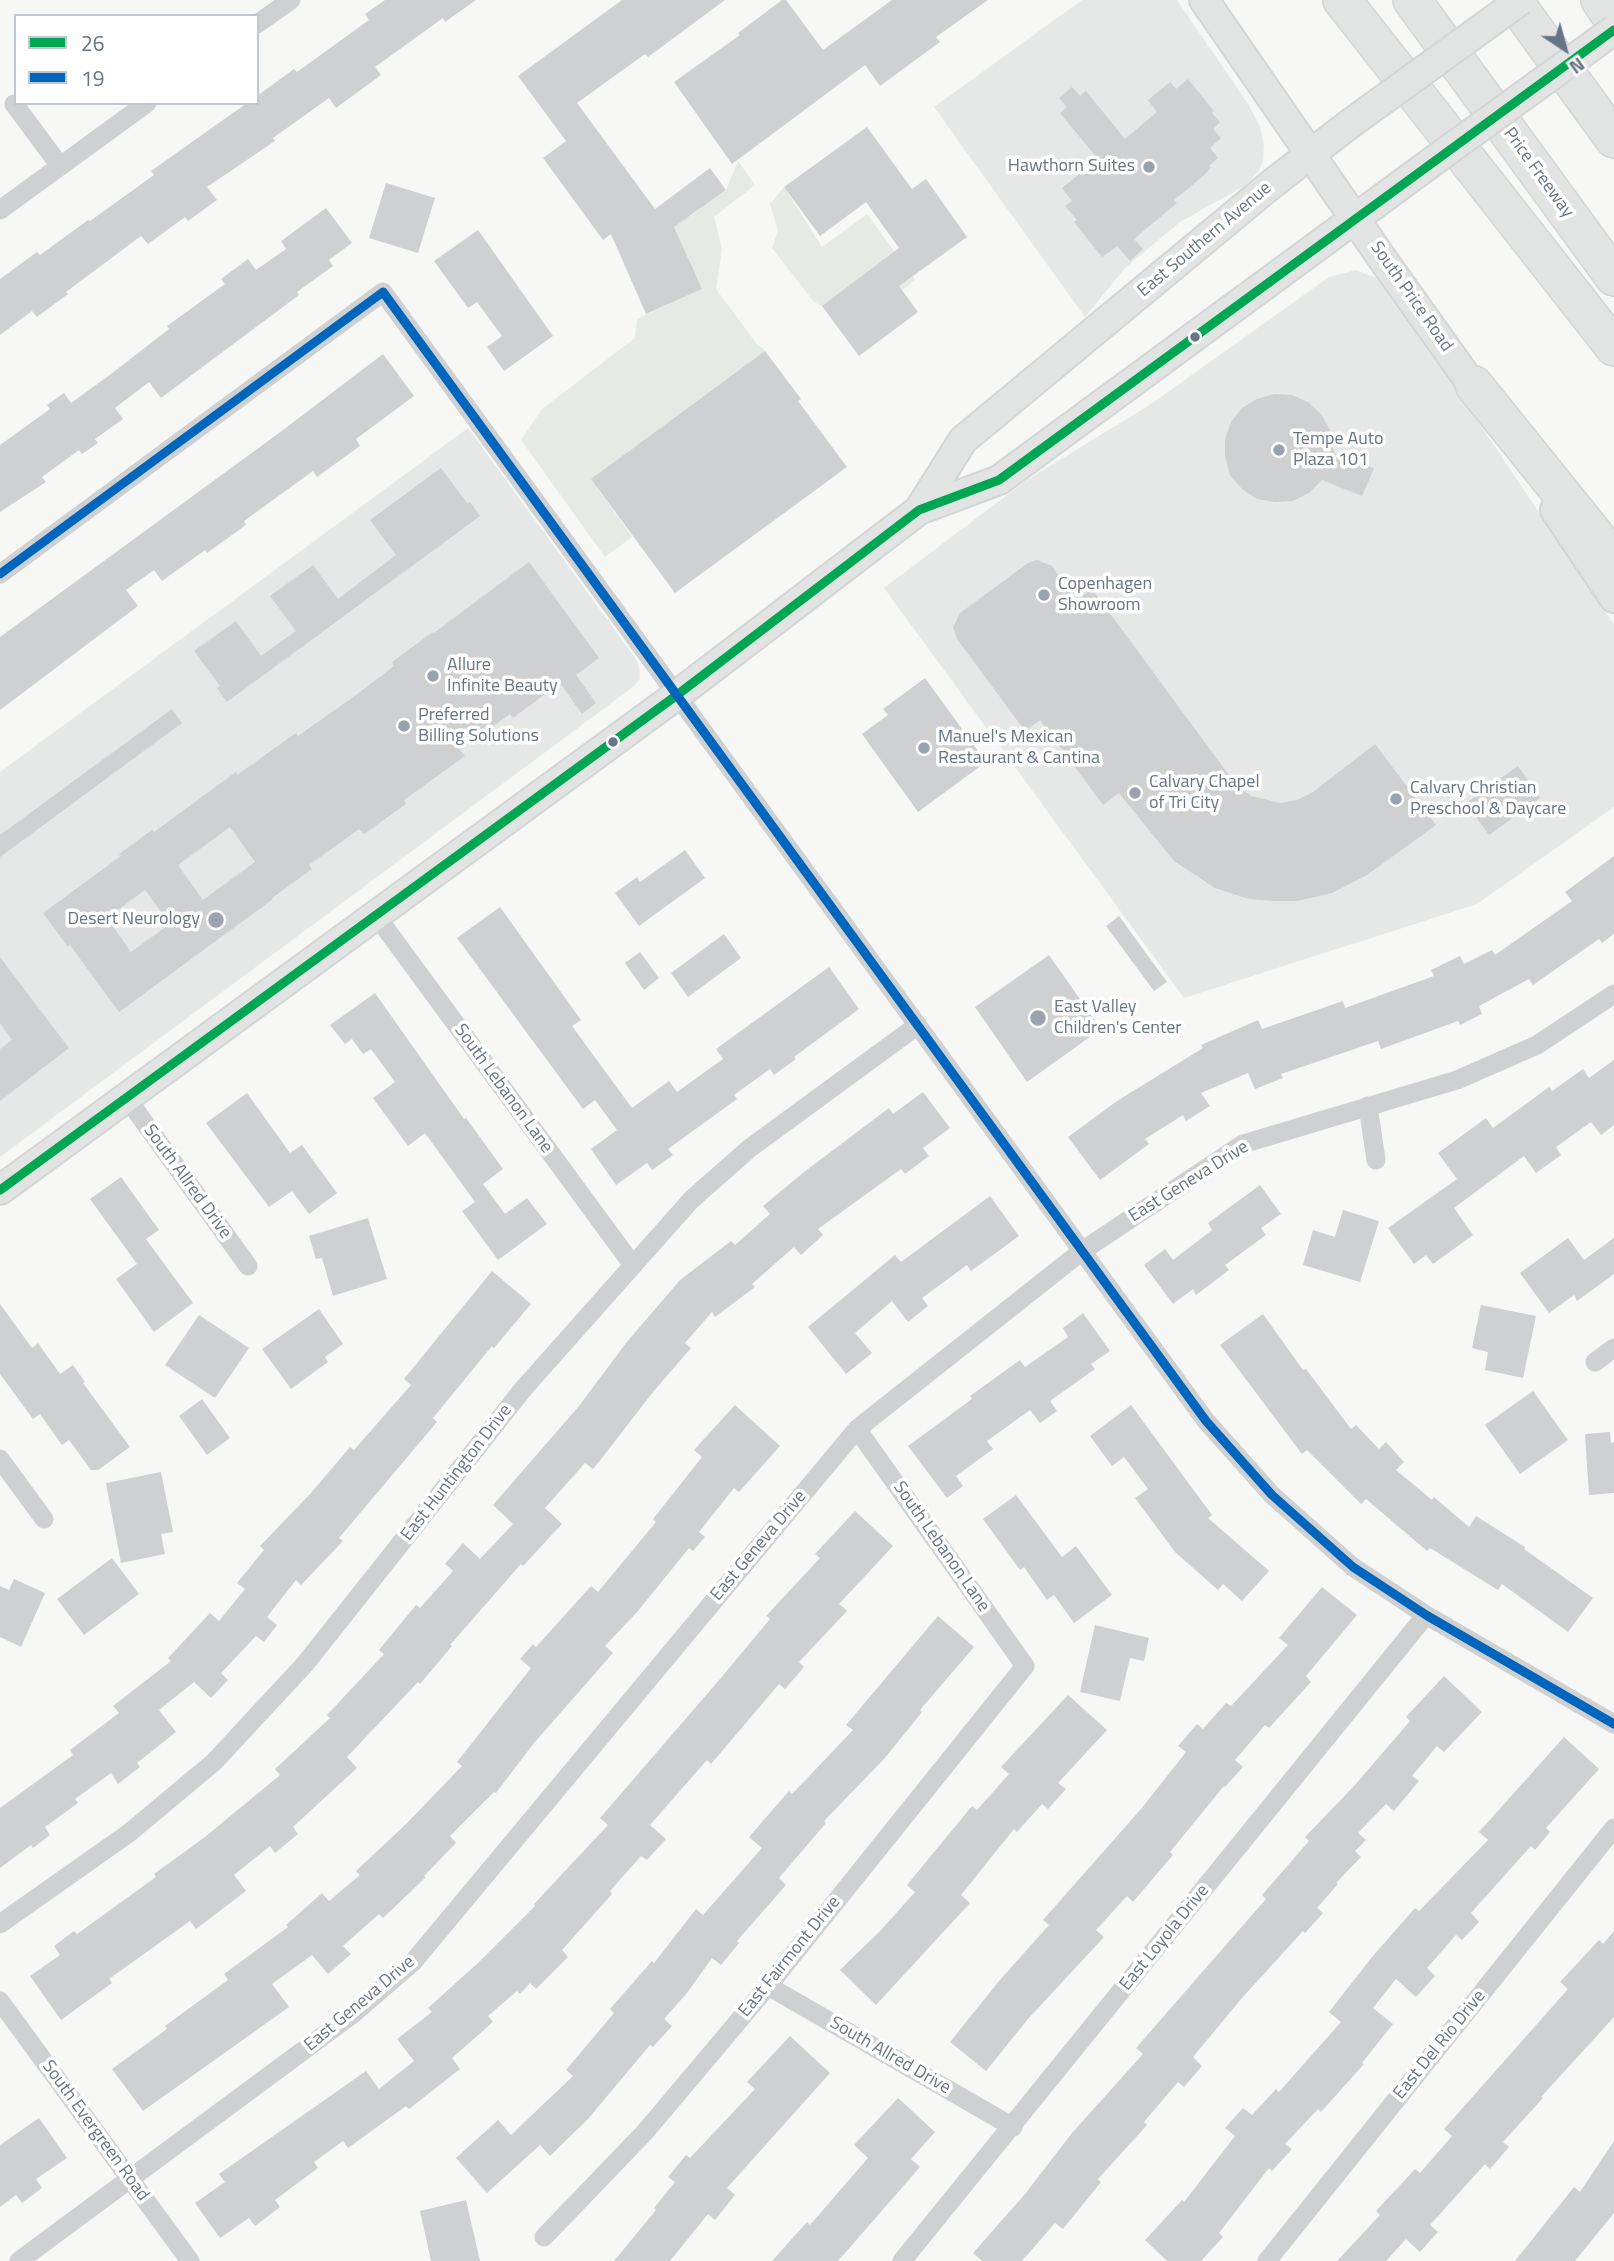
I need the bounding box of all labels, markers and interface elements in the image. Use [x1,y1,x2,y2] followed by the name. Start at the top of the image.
[14,14,259,105] legend
[1530,14,1600,84] north arrow
[81,27,105,59] text: 26
[1564,51,1591,82] text: N
[81,62,105,94] text: 19
[1498,124,1578,222] street label: Price Freeway
[1008,156,1135,178] place label: Hawthorn Suites
[1141,159,1157,175] marker: Hawthorn Suites
[1134,178,1276,302] street label: East Southern Avenue
[1365,238,1457,356] street label: South Price Road
[1188,330,1202,344] unlabelled marker
[1293,429,1384,472] place label: Tempe Auto Plaza 101
[1271,442,1287,458] marker: Tempe Auto Plaza 101
[1058,574,1152,616] place label: Copenhagen Showroom
[1036,587,1052,603] marker: Copenhagen Showroom
[447,655,558,698] place label: Allure Infinite Beauty
[425,668,441,684] marker: Allure Infinite Beauty
[418,705,539,748] place label: Preferred Billing Solutions
[396,718,412,734] marker: Preferred Billing Solutions
[938,727,1100,770] place label: Manuel's Mexican Restaurant & Cantina
[606,735,620,749] unlabelled marker
[916,740,932,756] marker: Manuel's Mexican Restaurant & Cantina
[1149,772,1260,814] place label: Calvary Chapel of Tri City
[1410,778,1566,820] place label: Calvary Christian Preschool & Daycare
[1127,785,1143,801] marker: Calvary Chapel of Tri City
[1388,791,1404,807] marker: Calvary Christian Preschool & Daycare
[67,909,200,931] place label: Desert Neurology
[206,910,226,930] marker: Desert Neurology
[1054,997,1182,1040] place label: East Valley Children's Center
[1028,1008,1048,1028] marker: East Valley Children's Center
[449,1020,557,1158] street label: South Lebanon Lane
[138,1121,236,1243] street label: South Allred Drive
[1125,1136,1253,1228] street label: East Geneva Drive
[397,1401,517,1545] street label: East Huntington Drive
[888,1478,994,1616] street label: South Lebanon Lane
[707,1486,811,1606] street label: East Geneva Drive
[1116,1881,1214,1995] street label: East Loyola Drive
[735,1892,845,2022] street label: East Fairmont Drive
[300,1952,420,2056] street label: East Geneva Drive
[1389,1986,1491,2104] street label: East Del Rio Drive
[826,2013,954,2099] street label: South Allred Drive
[37,2057,153,2205] street label: South Evergreen Road

